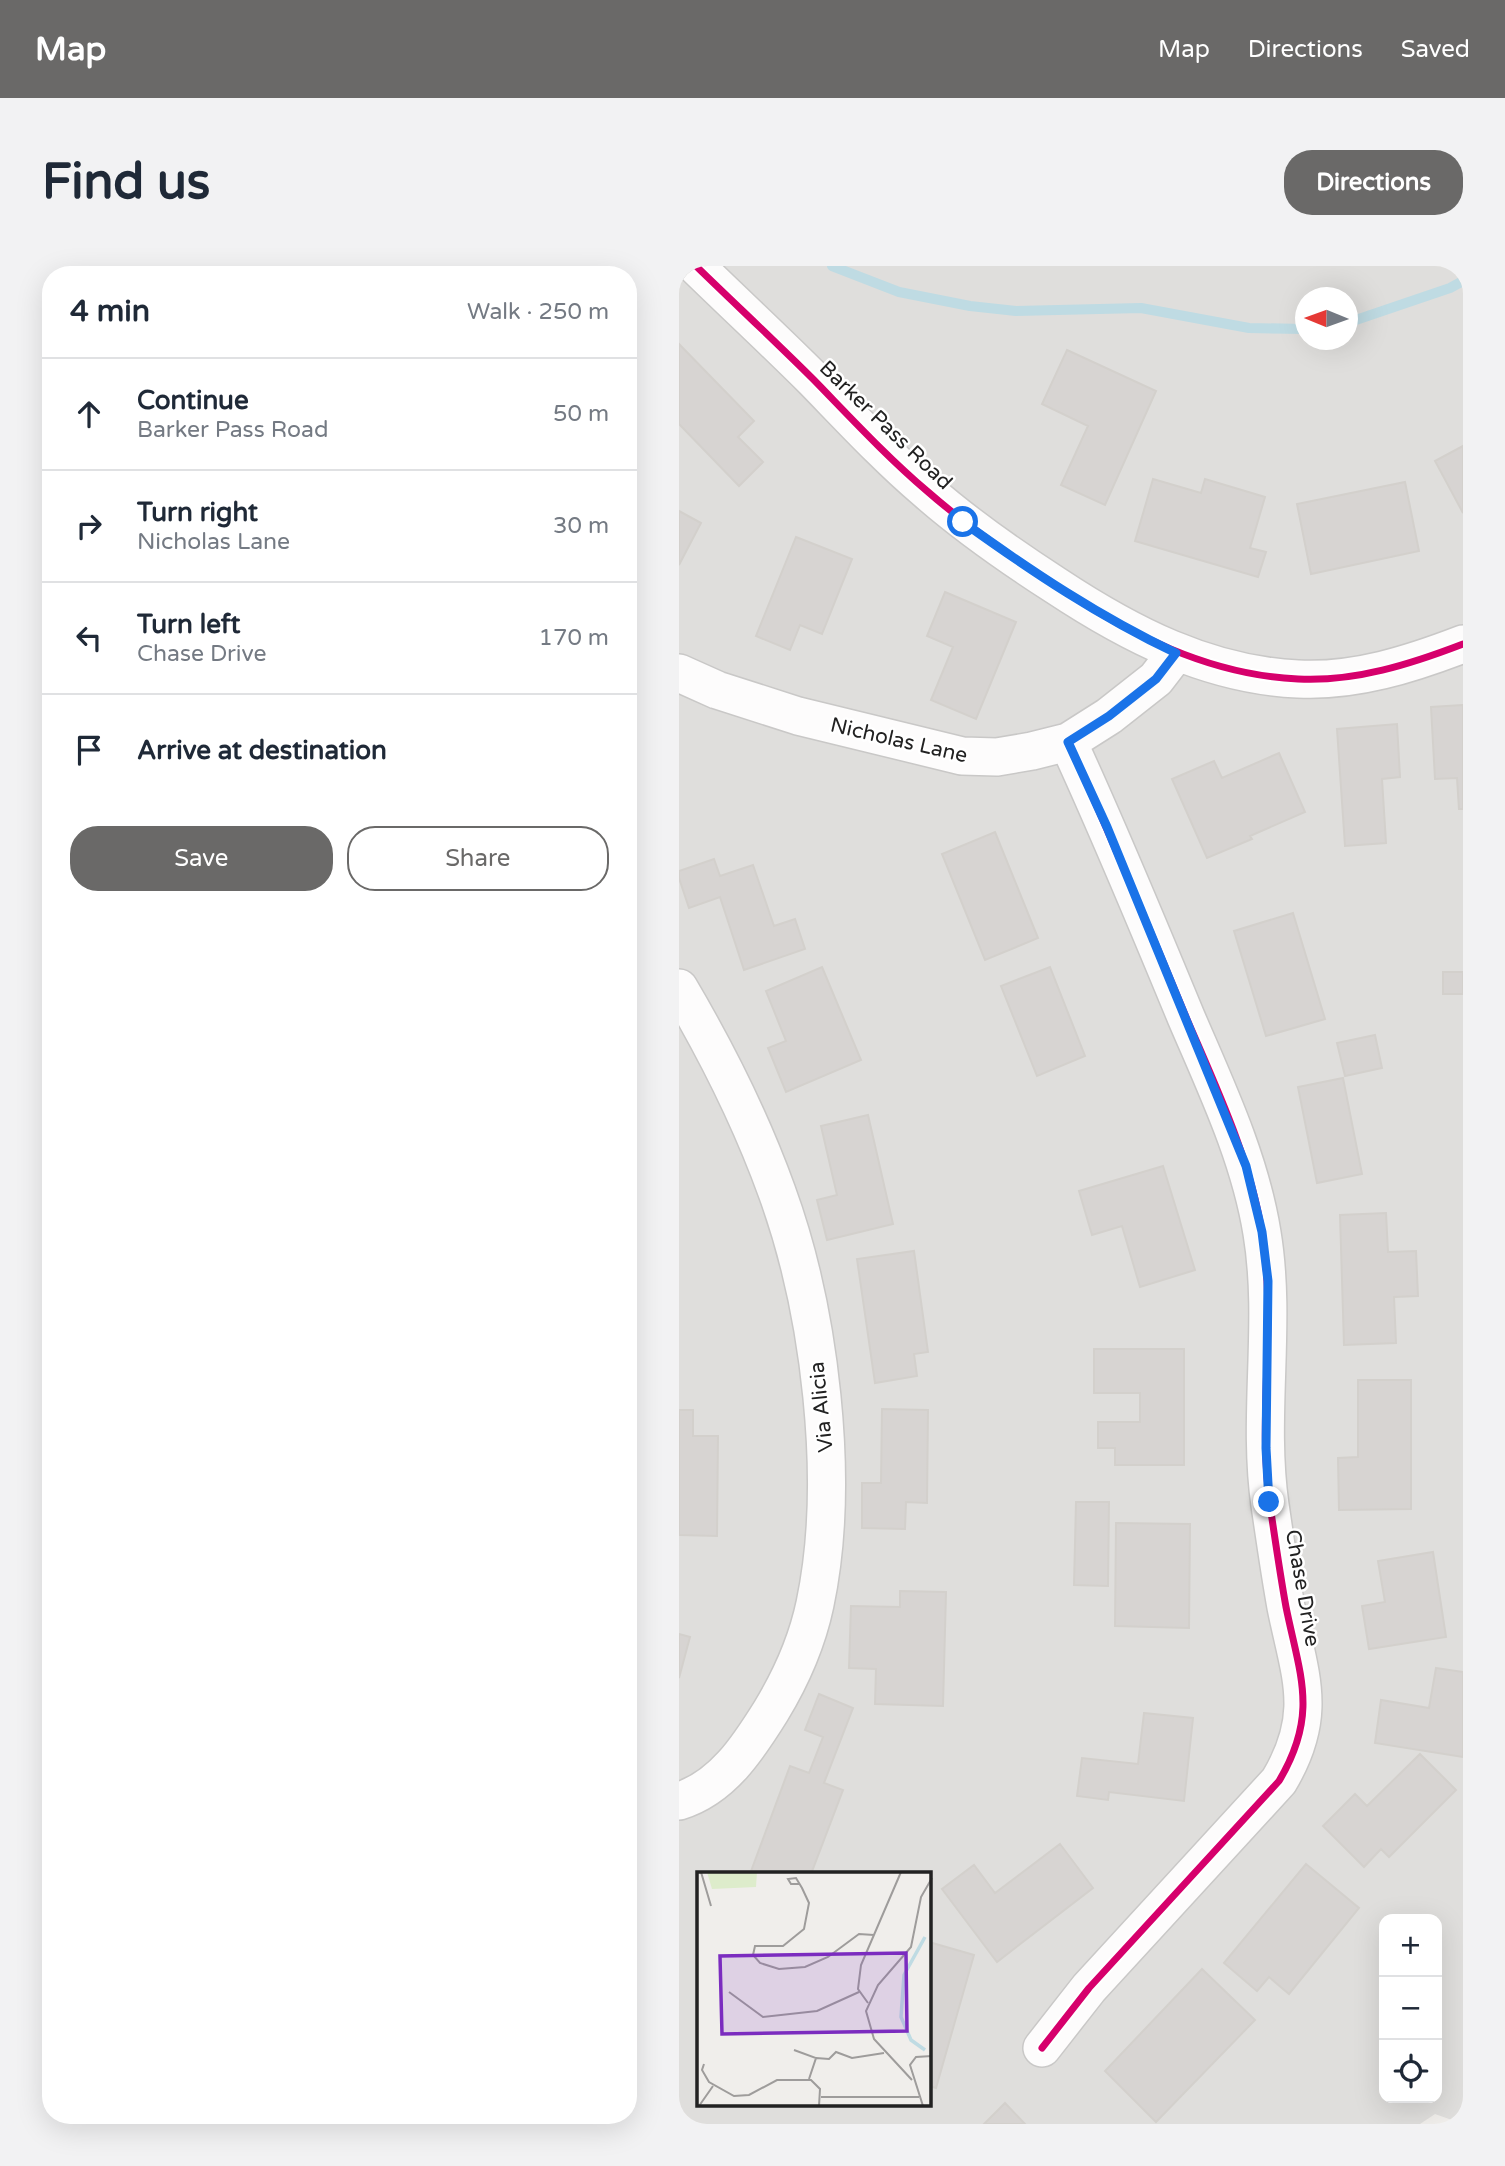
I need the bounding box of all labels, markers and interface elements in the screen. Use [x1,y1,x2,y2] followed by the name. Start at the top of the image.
[35,30,106,69] text: Map
[1158,35,1210,64] text: Map
[1248,35,1363,64] text: Directions
[1401,35,1470,64] text: Saved
[1284,150,1463,215] button: Directions
[42,153,210,212] text: Find us
[1295,287,1358,350] north arrow
[70,293,150,330] text: 4 min
[467,298,609,326] text: Walk · 250 m
[814,356,957,495] street label: Barker Pass Road
[137,385,249,416] text: Continue
[70,395,108,433] icon: ahead
[553,400,609,428] text: 50 m
[137,416,328,444] text: Barker Pass Road
[137,497,258,528] text: Turn right
[947,506,978,537] route start
[70,507,108,545] icon: right
[553,512,609,540] text: 30 m
[137,528,290,556] text: Nicholas Lane
[137,609,240,640] text: Turn left
[70,619,108,657] icon: left
[539,624,609,652] text: 170 m
[137,640,267,668] text: Chase Drive
[828,713,970,768] street label: Nicholas Lane
[70,731,108,769] icon: arrive
[137,735,387,766] text: Arrive at destination
[70,826,333,891] button: Save
[347,826,609,891] button: Share
[804,1360,839,1454] street label: Via Alicia
[1253,1486,1284,1517] route end
[1280,1528,1325,1649] street label: Chase Drive
[697,1872,931,2106] inset map
[1379,1914,1442,2103] map controls
[1379,1914,1442,1977] button: +
[1379,1977,1442,2040] button: −
[1379,2040,1442,2103] button: locate

